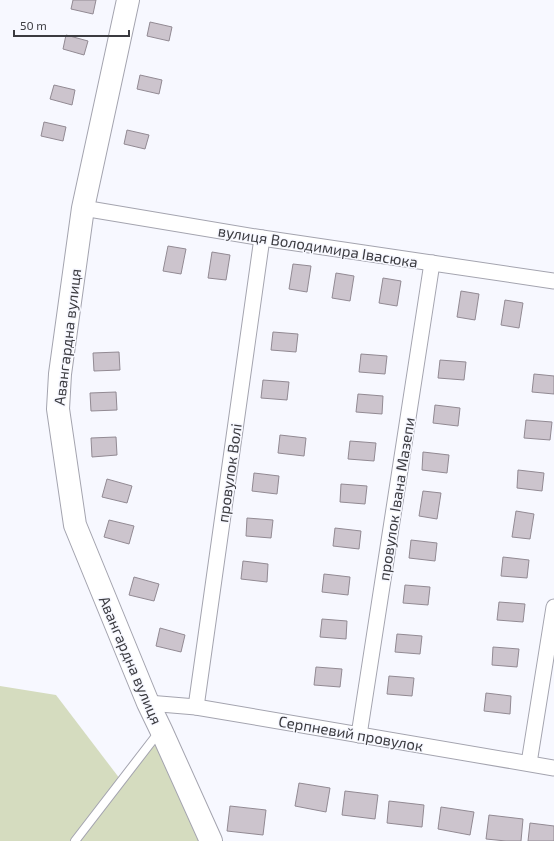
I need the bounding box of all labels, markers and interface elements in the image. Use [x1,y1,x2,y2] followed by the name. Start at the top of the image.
[14,12,129,38] scale bar
[20,18,47,32] text: 50 m
[217,221,419,272] street label: вулиця Володимира Івасюка
[50,268,85,407] street label: Авангардна вулиця
[374,416,419,582] street label: провулок Івана Мазепи
[213,422,246,524] street label: провулок Волі
[95,593,166,727] street label: Авангардна вулиця
[277,711,425,756] street label: Серпневий провулок

